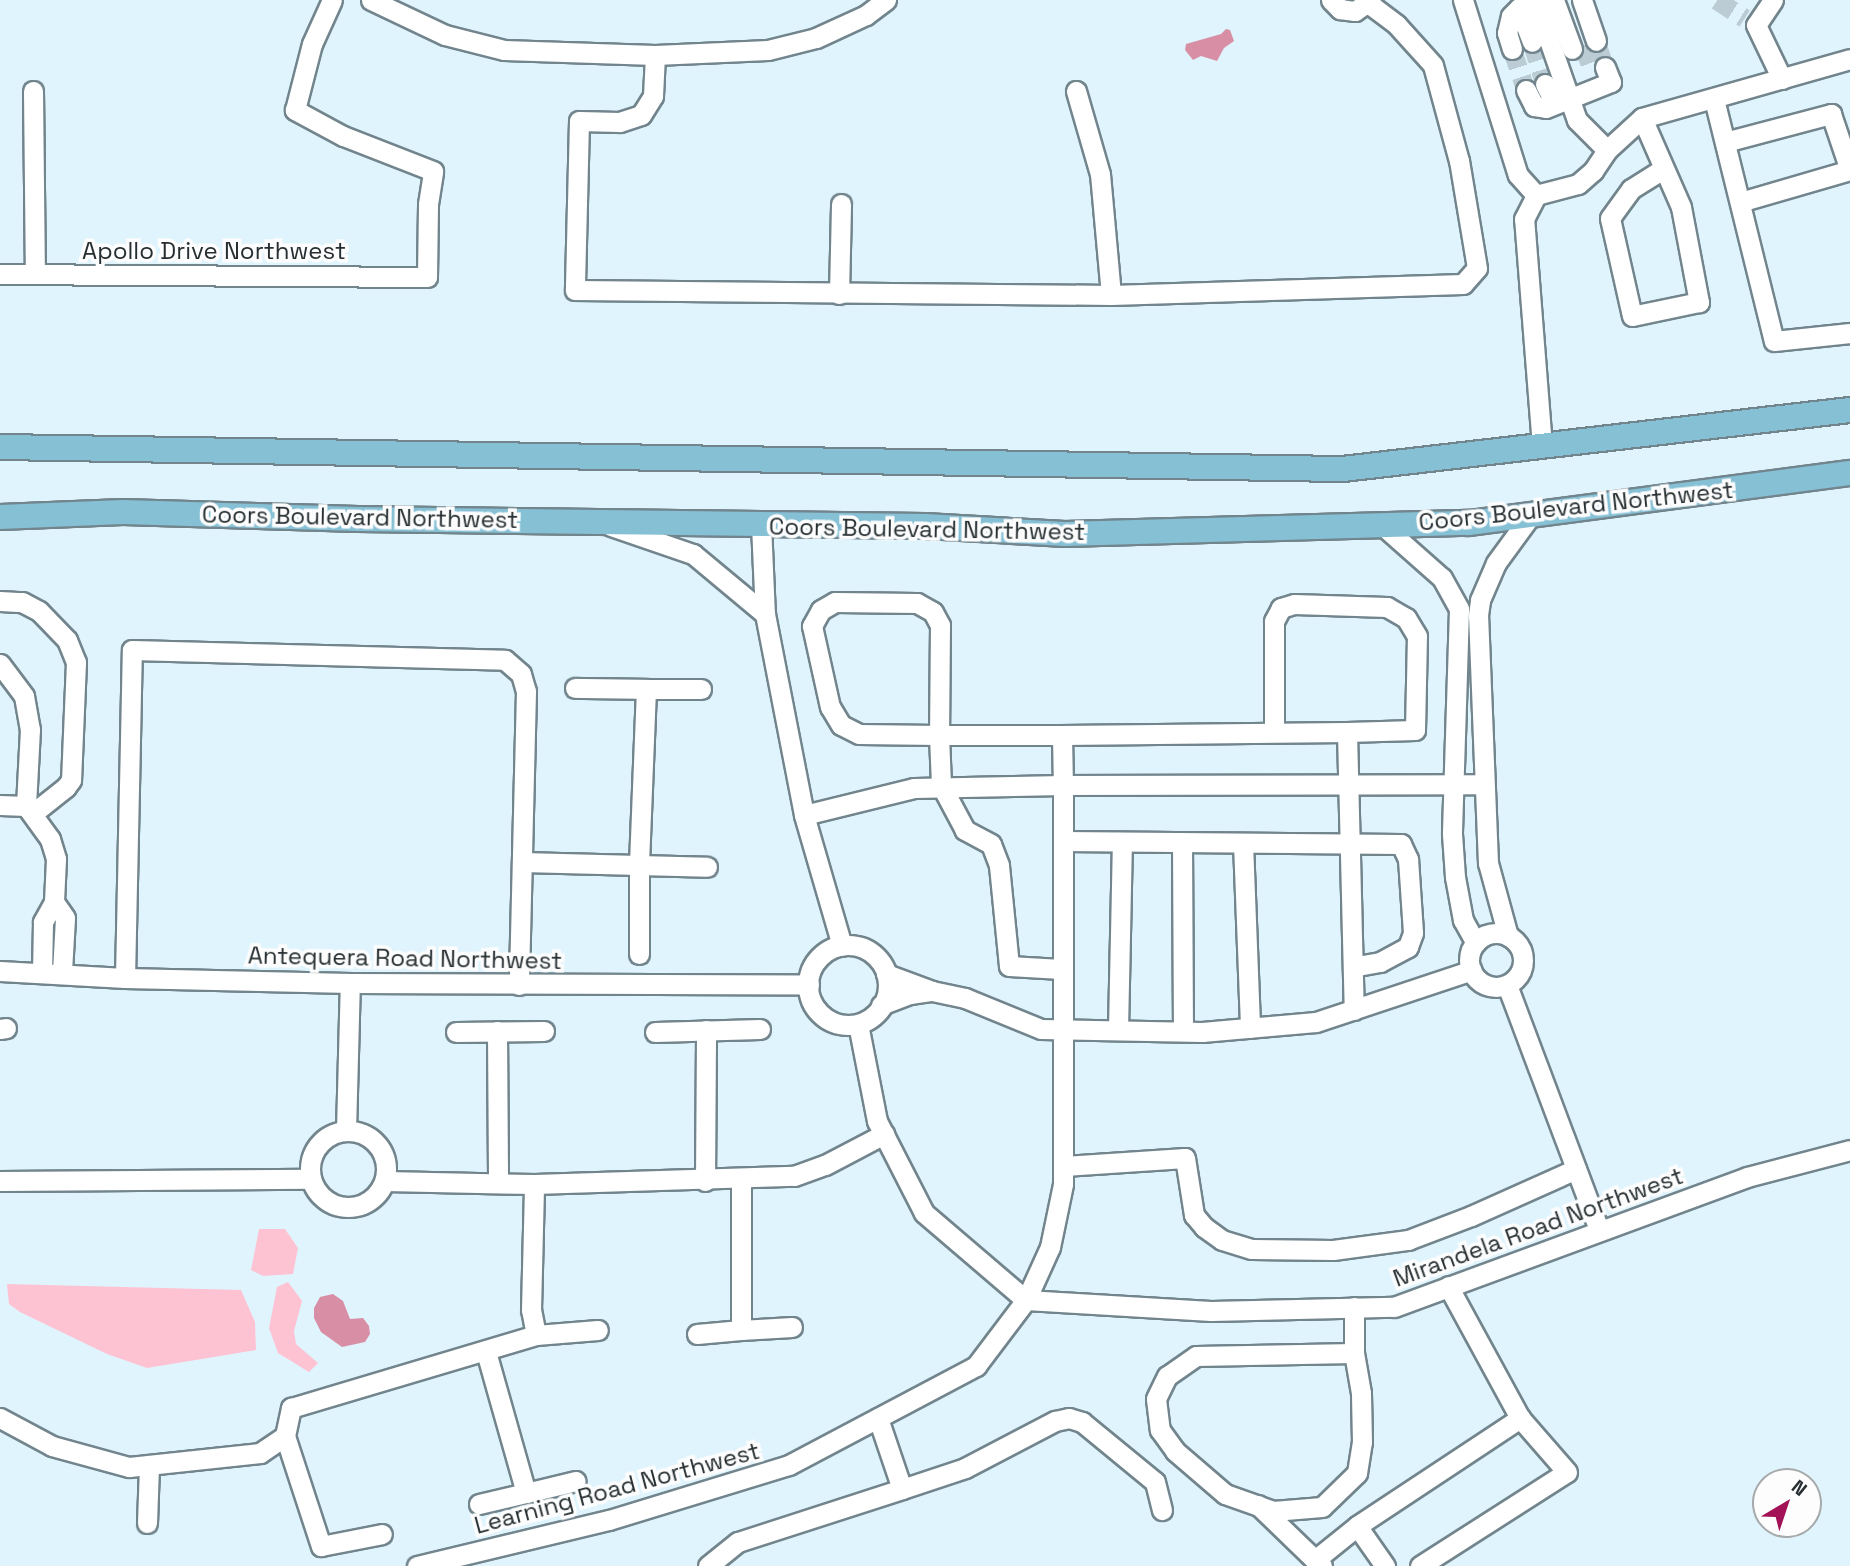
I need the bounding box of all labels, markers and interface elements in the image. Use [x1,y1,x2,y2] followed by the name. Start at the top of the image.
[82,237,346,265] street label: Apollo Drive Northwest
[1417,475,1735,537] street label: Coors Boulevard Northwest
[202,500,518,534] street label: Coors Boulevard Northwest
[769,512,1085,546] street label: Coors Boulevard Northwest
[248,941,562,975] street label: Antequera Road Northwest
[1389,1161,1687,1293] street label: Mirandela Road Northwest
[471,1436,763,1540] street label: Learning Road Northwest
[1752,1468,1822,1538] north arrow
[1786,1474,1812,1502] text: N

